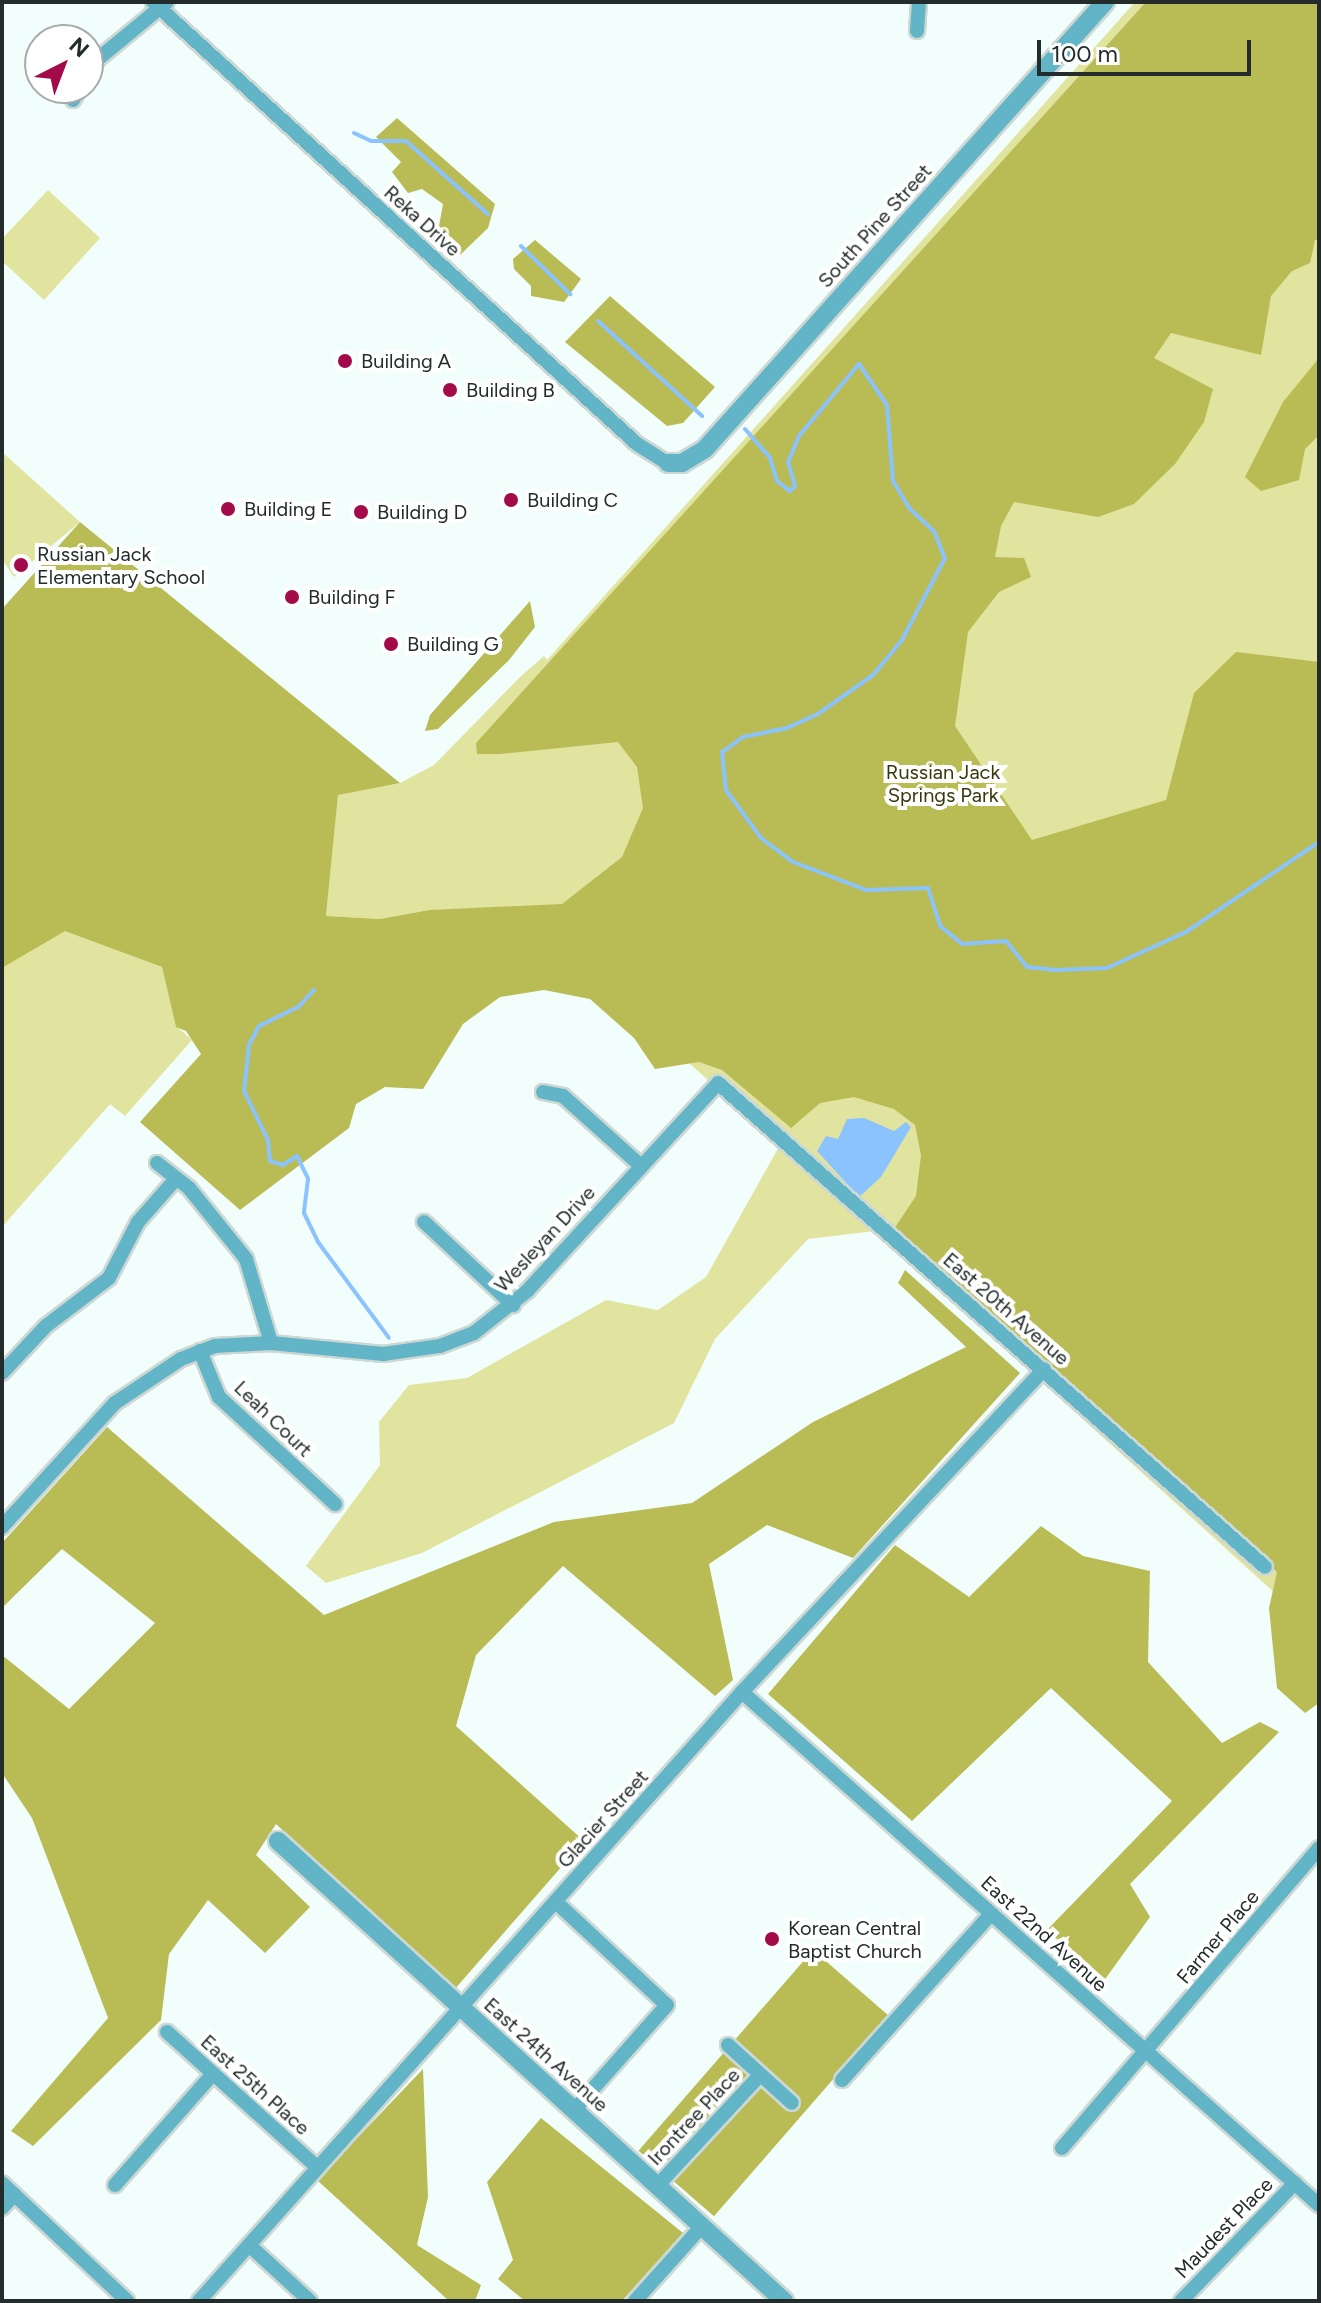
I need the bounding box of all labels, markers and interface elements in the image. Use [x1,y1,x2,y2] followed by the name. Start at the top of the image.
[24,24,104,104] north arrow
[1041,24,1255,74] scale bar
[64,32,94,63] text: N
[1051,39,1118,68] text: 100 m
[813,159,937,293] street label: South Pine Street
[379,181,465,261] street label: Reka Drive
[361,349,451,373] place label: Building A
[336,352,354,370] marker: Building A
[466,378,555,402] place label: Building B
[441,381,459,399] marker: Building B
[527,488,618,512] place label: Building C
[502,491,520,509] marker: Building C
[244,497,332,521] place label: Building E
[219,500,237,518] marker: Building E
[377,500,467,524] place label: Building D
[352,503,370,521] marker: Building D
[37,542,205,589] place label: Russian Jack Elementary School
[12,556,30,574] marker: Russian Jack Elementary School
[308,585,395,609] place label: Building F
[283,588,301,606] marker: Building F
[407,632,499,656] place label: Building G
[382,635,400,653] marker: Building G
[886,760,1000,807] park label: Russian Jack Springs Park
[490,1181,600,1297] street label: Wesleyan Drive
[938,1248,1074,1370] street label: East 20th Avenue
[229,1376,317,1462] street label: Leah Court
[553,1765,653,1873] street label: Glacier Street
[976,1871,1112,1997] street label: East 22nd Avenue
[1172,1885,1264,1989] street label: Farmer Place
[788,1916,922,1963] place label: Korean Central Baptist Church
[763,1930,781,1948] marker: Korean Central Baptist Church
[479,1993,613,2117] street label: East 24th Avenue
[196,2030,314,2140] street label: East 25th Place
[643,2063,745,2171] street label: Irontree Place
[1170,2173,1278,2283] street label: Maudest Place

